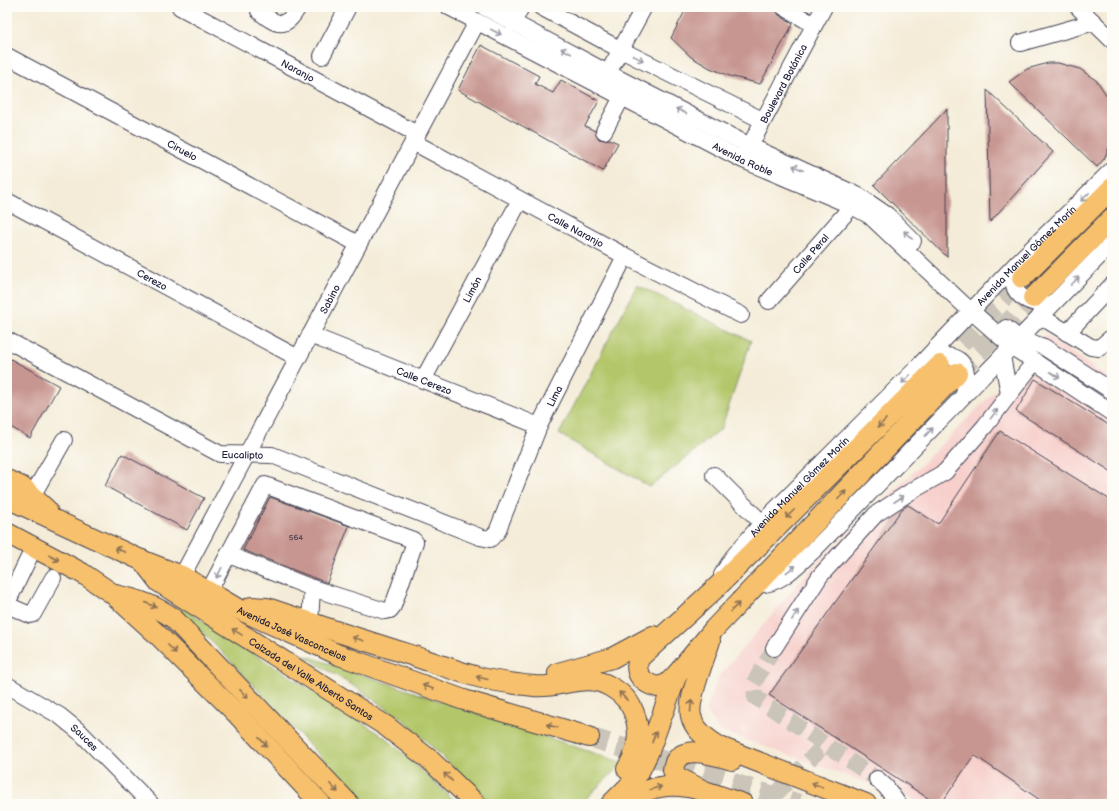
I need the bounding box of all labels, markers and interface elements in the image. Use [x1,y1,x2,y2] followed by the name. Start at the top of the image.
[489,28,501,36] one-way arrow
[758,42,810,126] street label: Boulevard Botánica
[560,47,572,54] one-way arrow
[631,55,643,62] one-way arrow
[279,57,317,85] street label: Naranjo
[675,107,687,114] one-way arrow
[165,138,199,164] street label: Ciruelo
[710,140,775,179] street label: Avenida Roble
[792,164,804,171] one-way arrow
[1080,192,1089,202] one-way arrow
[975,203,1079,308] street label: Avenida Manuel Gómez Morín
[545,211,606,251] street label: Calle Naranjo
[903,230,913,240] one-way arrow
[791,232,832,277] street label: Calle Peral
[134,267,169,293] street label: Cerezo
[461,274,485,305] street label: Limón
[1070,276,1080,285] one-way arrow
[318,283,343,316] street label: Sabino
[394,365,454,398] street label: Calle Cerezo
[1049,371,1060,379] one-way arrow
[901,374,911,384] one-way arrow
[545,384,566,409] street label: Lima
[990,408,999,419] one-way arrow
[878,418,887,428] one-way arrow
[924,427,934,437] one-way arrow
[748,434,852,539] street label: Avenida Manuel Gómez Morín
[221,449,264,462] street label: Eucalipto
[837,490,846,500] one-way arrow
[893,495,904,503] one-way arrow
[785,509,795,519] one-way arrow
[289,533,303,542] house number: 564
[115,546,127,553] one-way arrow
[48,554,60,562] one-way arrow
[786,565,797,574] one-way arrow
[215,567,222,579] one-way arrow
[144,601,156,609] one-way arrow
[730,602,740,612] one-way arrow
[235,604,348,664] street label: Avenida José Vasconcelos
[791,610,799,621] one-way arrow
[232,628,243,637] one-way arrow
[246,635,375,723] street label: Calzada del Valle Alberto Santos
[352,635,365,642] one-way arrow
[167,644,177,654] one-way arrow
[476,674,489,681] one-way arrow
[422,683,434,691] one-way arrow
[239,689,249,699] one-way arrow
[619,692,628,702] one-way arrow
[688,700,695,713] one-way arrow
[68,722,100,754] street label: Sauces
[546,722,559,729] one-way arrow
[651,731,659,743] one-way arrow
[259,737,268,747] one-way arrow
[443,772,453,782] one-way arrow
[811,781,823,789] one-way arrow
[329,783,339,793] one-way arrow
[650,784,663,791] one-way arrow

